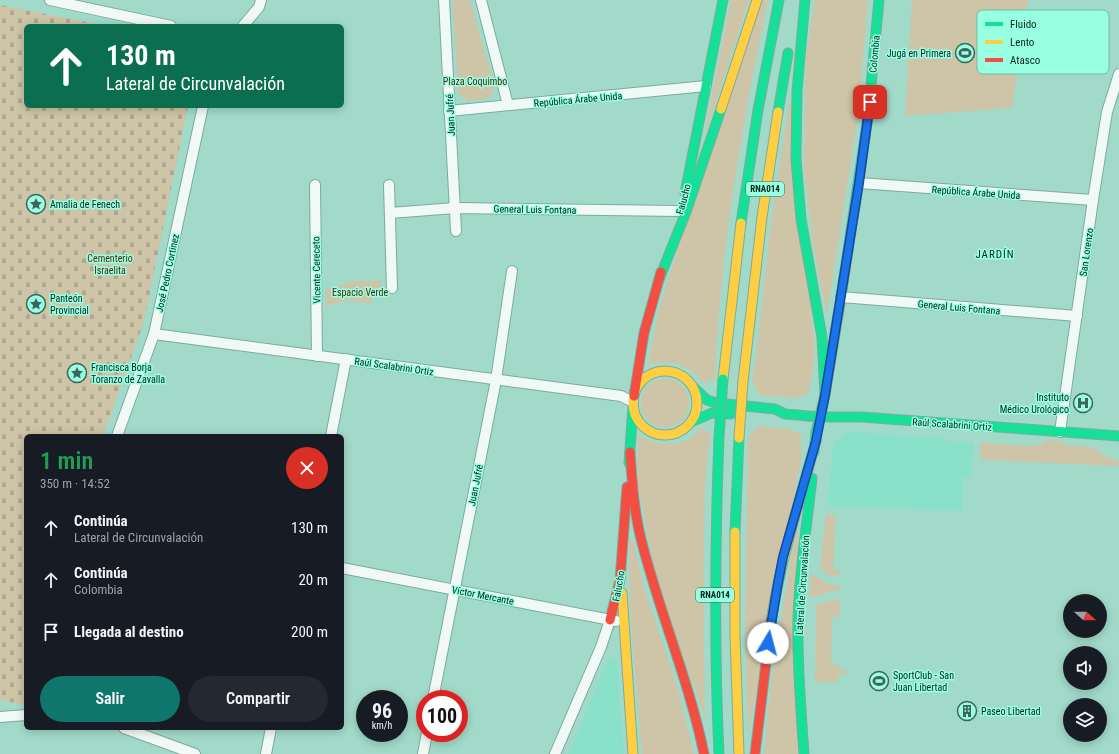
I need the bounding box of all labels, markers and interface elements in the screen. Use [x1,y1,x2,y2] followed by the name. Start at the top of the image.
[977,10,1109,74] legend
[1010,18,1037,31] text: Fluido
[867,35,882,73] street label: Colombia
[1010,36,1035,49] text: Lento
[106,39,176,72] text: 130 m
[40,40,92,92] icon: ahead
[954,42,976,64] sports icon: Jugá en Primera
[887,48,951,59] place label: Jugá en Primera
[1010,54,1041,67] text: Atasco
[106,73,285,94] text: Lateral de Circunvalación
[443,76,507,87] park label: Plaza Coquimbo
[853,85,887,119] pin
[533,89,623,109] street label: República Árabe Unida
[859,91,881,113] icon: arrive
[444,93,457,136] street label: Juan Jufré
[746,182,784,196] road number: RNA014
[674,183,693,216] street label: Falucho
[931,183,1021,201] street label: República Árabe Unida
[25,193,47,215] place icon: Amalia de Fenech
[50,199,120,210] place label: Amalia de Fenech
[493,203,577,216] street label: General Luis Fontana
[1078,227,1095,277] street label: San Lorenzo
[154,233,181,313] street label: José Pedro Cortinez
[310,236,323,304] street label: Vicente Cereceto
[975,248,1015,261] district label: JARDÍN
[87,253,133,276] park label: Cementerio Israelita
[332,287,388,298] park label: Espacio Verde
[25,293,47,315] place icon: Panteón Provincial
[50,293,89,316] place label: Panteón Provincial
[917,298,1001,317] street label: General Luis Fontana
[354,355,434,377] street label: Raúl Scalabrini Ortiz
[66,362,88,384] place icon: Francisca Borja Toranzo de Zavalla
[91,362,165,385] place label: Francisca Borja Toranzo de Zavalla
[1000,392,1069,415] place label: Instituto Médico Urológico
[1072,392,1094,414] hospital icon: Instituto Médico Urológico
[912,416,992,433] street label: Raúl Scalabrini Ortiz
[40,447,93,475] text: 1 min
[286,447,328,489] button: close
[466,463,485,507] street label: Juan Jufré
[40,476,110,491] text: 350 m · 14:52
[74,512,128,530] text: Continúa
[40,517,62,539] icon: ahead
[291,519,328,537] text: 130 m
[74,530,203,545] text: Lateral de Circunvalación
[794,535,811,635] street label: Lateral de Circunvalación
[74,564,128,582] text: Continúa
[40,569,62,591] icon: ahead
[610,570,627,602] street label: Falucho
[298,571,328,589] text: 20 m
[74,582,123,597] text: Colombia
[451,584,515,607] street label: Víctor Mercante
[696,588,734,602] road number: RNA014
[1063,594,1107,638] north arrow
[1063,594,1107,742] map controls
[40,621,62,643] icon: arrive
[747,622,789,664] position arrow
[74,623,184,641] text: Llegada al destino
[291,623,328,641] text: 200 m
[1063,646,1107,690] button: sound
[868,670,890,692] sports icon: SportClub - San Juan Libertad
[893,670,954,693] place label: SportClub - San Juan Libertad
[40,676,180,722] button: Salir
[188,676,328,722] button: Compartir
[416,690,468,742] speed limit sign: 100
[1063,698,1107,742] button: layers
[372,699,392,723] text: 96
[956,700,978,722] building icon: Paseo Libertad
[981,706,1041,717] place label: Paseo Libertad
[372,720,392,731] text: km/h

